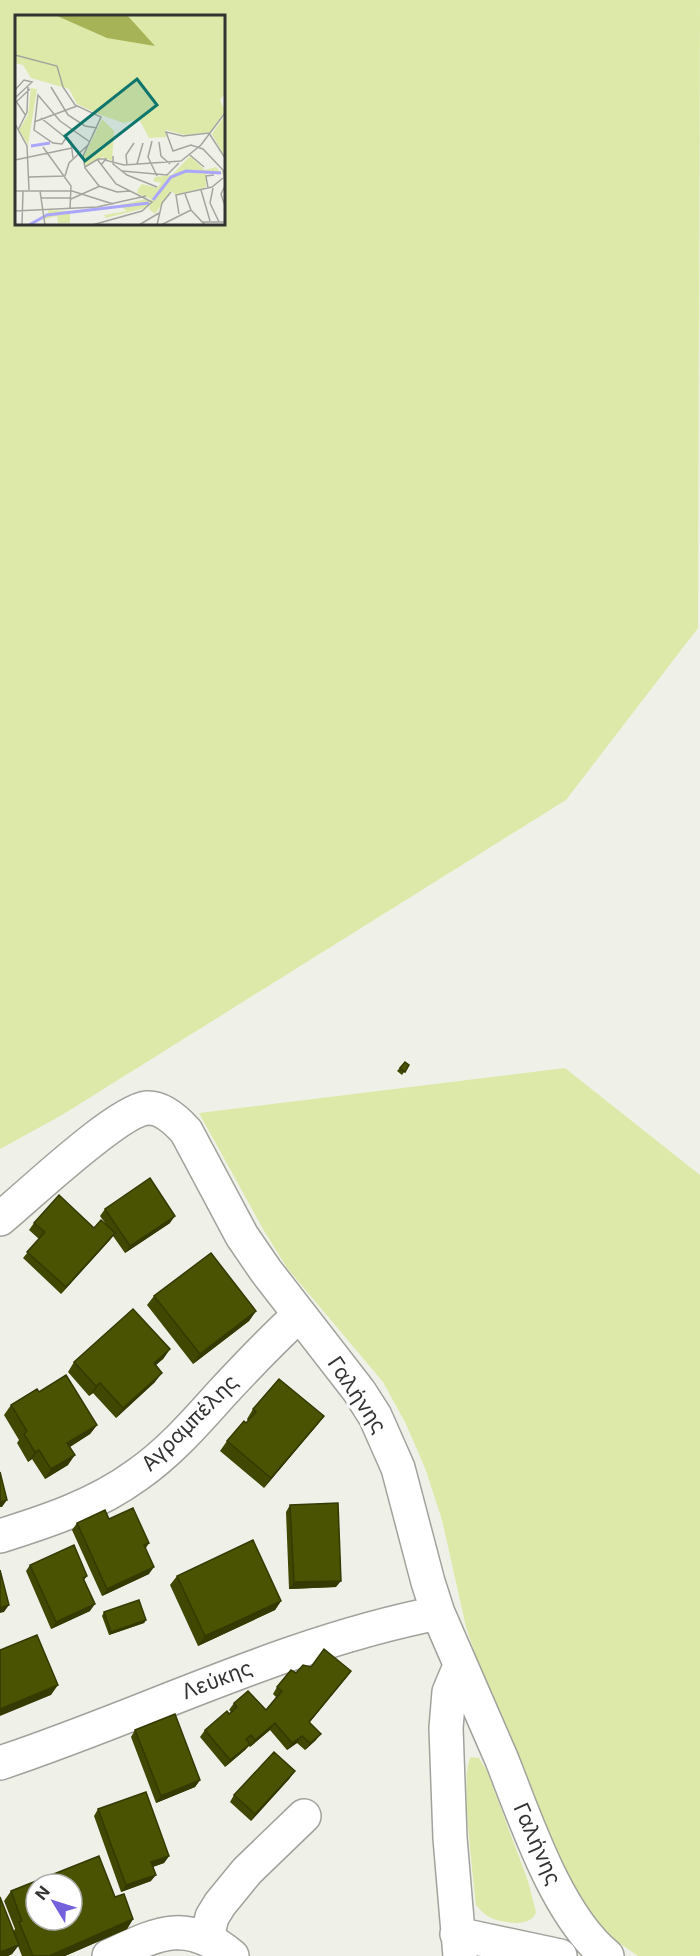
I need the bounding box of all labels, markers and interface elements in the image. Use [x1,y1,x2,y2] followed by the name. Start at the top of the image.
[15,15,225,225] inset map
[323,1352,392,1438] street label: Γαλήνης
[136,1369,243,1476] street label: Αγραμπέλης
[178,1655,256,1704] street label: Λεύκης
[508,1799,567,1889] street label: Γαλήνης
[24,1872,84,1932] north arrow
[31,1882,54,1904] text: N

